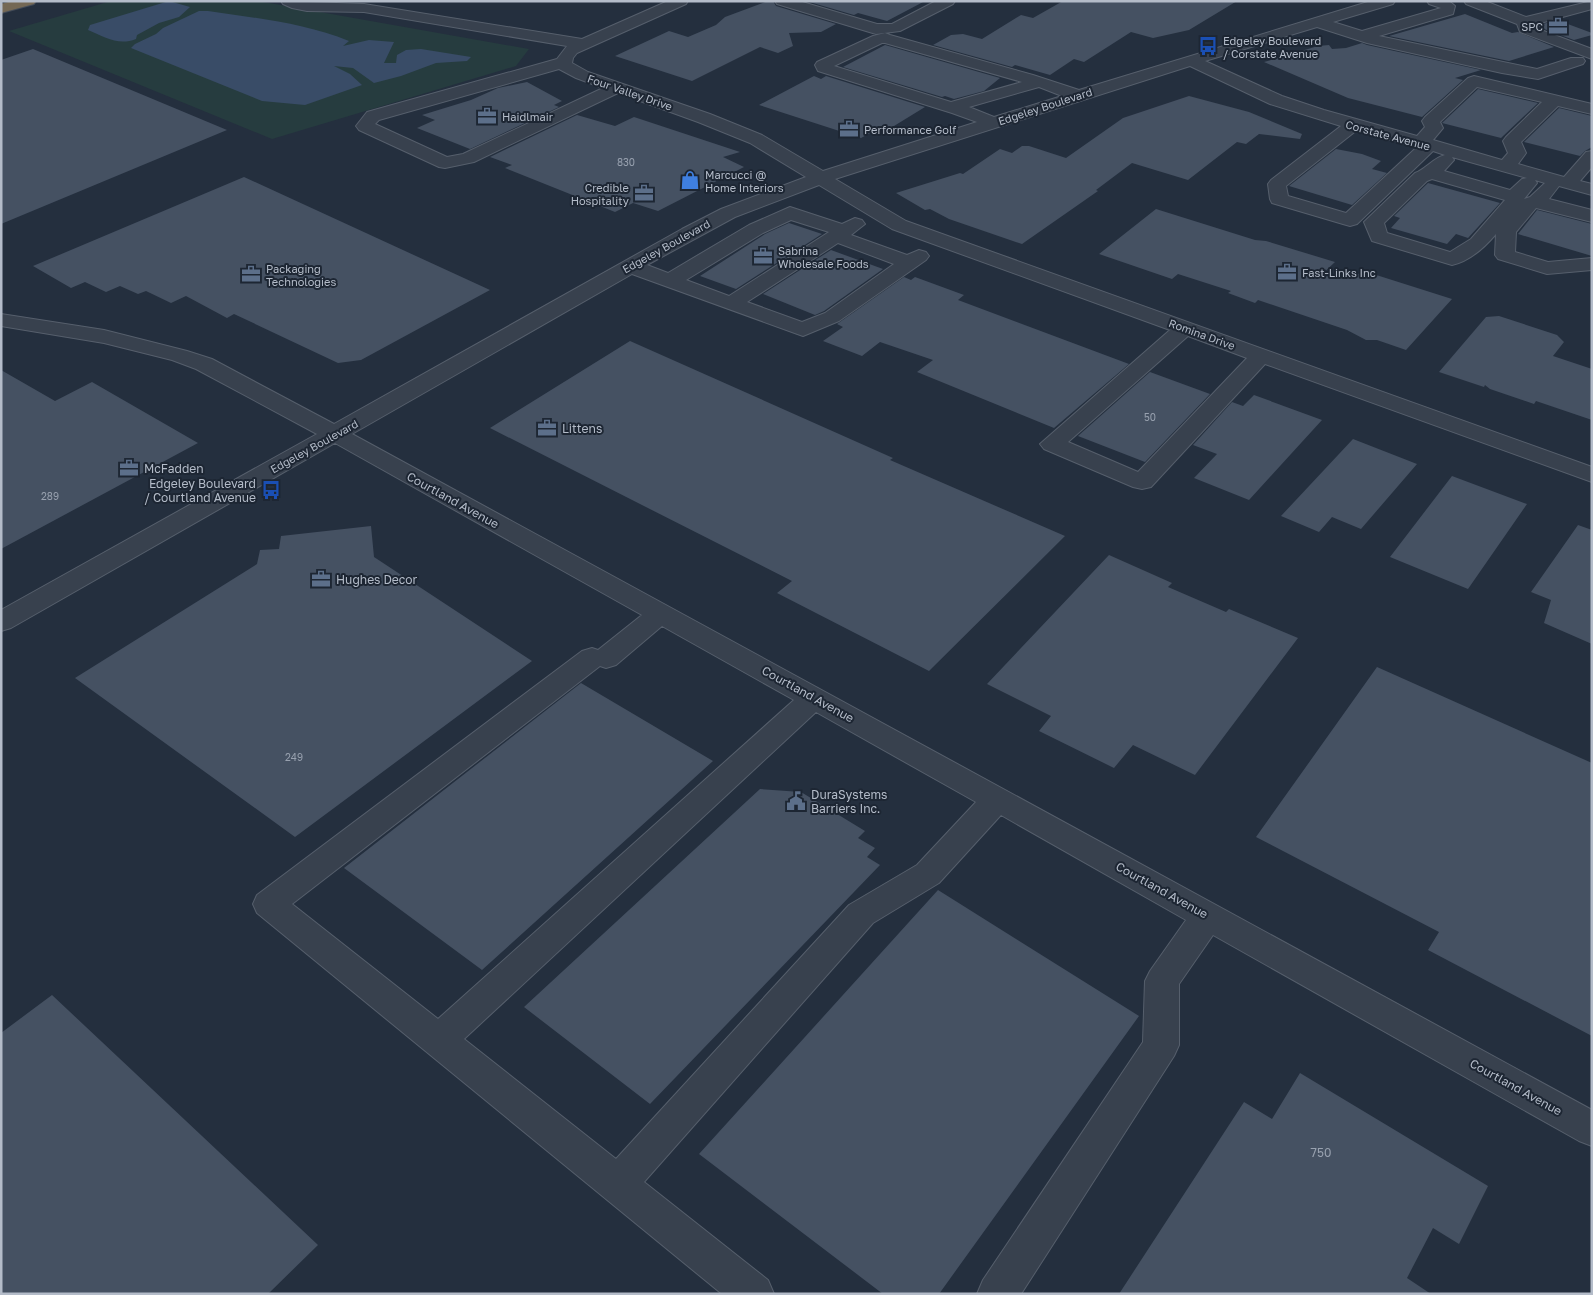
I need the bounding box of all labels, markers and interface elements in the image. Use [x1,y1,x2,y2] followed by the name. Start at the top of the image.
[1547,15,1569,37] office icon: SPC
[1521,20,1543,33] place label: SPC
[1223,34,1321,60] place label: Edgeley Boulevard / Corstate Avenue
[1197,35,1219,57] bus stop icon: Edgeley Boulevard / Corstate Avenue
[586,71,674,113] street label: Four Valley Drive
[996,85,1094,127] street label: Edgeley Boulevard
[476,105,498,127] office icon: Haidlmair
[502,110,554,123] place label: Haidlmair
[1344,117,1432,153] street label: Corstate Avenue
[838,118,860,140] office icon: Performance Golf
[864,123,956,136] place label: Performance Golf
[617,156,635,168] house number: 830
[705,168,784,194] place label: Marcucci @ Home Interiors
[679,169,701,191] shop icon: Marcucci @ Home Interiors
[571,181,629,207] place label: Credible Hospitality
[633,182,655,204] office icon: Credible Hospitality
[620,217,712,275] street label: Edgeley Boulevard
[778,244,869,270] place label: Sabrina Wholesale Foods
[752,245,774,267] office icon: Sabrina Wholesale Foods
[1276,261,1298,283] office icon: Fast-Links Inc
[266,262,336,288] place label: Packaging Technologies
[240,263,262,285] office icon: Packaging Technologies
[1302,266,1376,279] place label: Fast-Links Inc
[1167,316,1237,352] street label: Romina Drive
[1144,411,1156,423] house number: 50
[268,417,360,475] street label: Edgeley Boulevard
[536,417,558,439] office icon: Littens
[562,421,602,436] place label: Littens
[118,457,140,479] office icon: McFadden
[144,461,204,476] place label: McFadden
[404,468,502,532] street label: Courtland Avenue
[144,476,256,505] place label: Edgeley Boulevard / Courtland Avenue
[260,479,282,501] bus stop icon: Edgeley Boulevard / Courtland Avenue
[41,490,59,502] house number: 289
[310,568,332,590] office icon: Hughes Decor
[336,572,418,587] place label: Hughes Decor
[759,662,857,726] street label: Courtland Avenue
[285,751,303,763] house number: 249
[811,787,887,816] place label: DuraSystems Barriers Inc.
[785,790,807,812] public building icon: DuraSystems Barriers Inc.
[1113,858,1211,922] street label: Courtland Avenue
[1467,1055,1565,1119] street label: Courtland Avenue
[1311,1145,1331,1160] house number: 750

